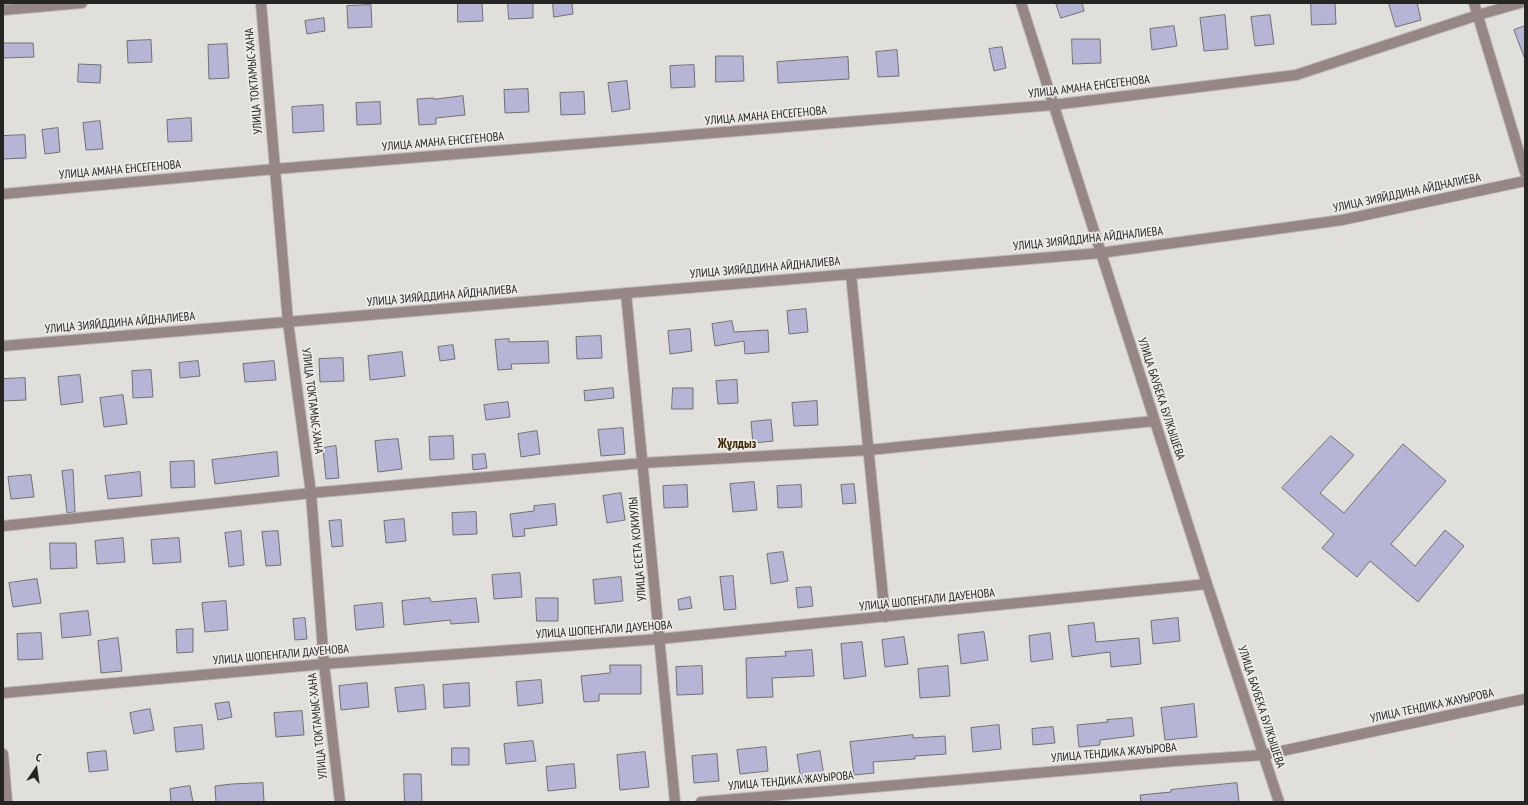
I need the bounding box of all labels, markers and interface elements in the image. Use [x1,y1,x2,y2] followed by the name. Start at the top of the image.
[242,27,266,135] street label: УЛИЦА ТОКТАМЫС-ХАНА
[1027,72,1151,102] street label: УЛИЦА АМАНА ЕНСЕГЕНОВА
[704,103,828,129] street label: УЛИЦА АМАНА ЕНСЕГЕНОВА
[381,129,505,155] street label: УЛИЦА АМАНА ЕНСЕГЕНОВА
[58,157,182,183] street label: УЛИЦА АМАНА ЕНСЕГЕНОВА
[1332,170,1482,216] street label: УЛИЦА ЗИЯЙДДИНА АЙДНАЛИЕВА
[1012,224,1164,254] street label: УЛИЦА ЗИЯЙДДИНА АЙДНАЛИЕВА
[689,254,841,282] street label: УЛИЦА ЗИЯЙДДИНА АЙДНАЛИЕВА
[366,282,518,310] street label: УЛИЦА ЗИЯЙДДИНА АЙДНАЛИЕВА
[44,309,196,337] street label: УЛИЦА ЗИЯЙДДИНА АЙДНАЛИЕВА
[1134,336,1188,462] street label: УЛИЦА БАУБЕКА БУЛКЫШЕВА
[298,347,326,455] street label: УЛИЦА ТОКТАМЫС-ХАНА
[718,436,756,452] district label: Жұлдыз
[626,496,650,602] street label: УЛИЦА ЕСЕТА КОКИУЛЫ
[858,586,996,614] street label: УЛИЦА ШОПЕНГАЛИ ДАУЕНОВА
[535,618,673,642] street label: УЛИЦА ШОПЕНГАЛИ ДАУЕНОВА
[212,642,350,668] street label: УЛИЦА ШОПЕНГАЛИ ДАУЕНОВА
[1234,644,1288,770] street label: УЛИЦА БАУБЕКА БУЛКЫШЕВА
[305,672,331,780] street label: УЛИЦА ТОКТАМЫС-ХАНА
[1369,686,1495,726] street label: УЛИЦА ТЕНДИКА ЖАУЫРОВА
[1051,740,1177,766] street label: УЛИЦА ТЕНДИКА ЖАУЫРОВА
[16,749,56,789] north arrow
[35,750,43,765] text: С
[728,768,854,794] street label: УЛИЦА ТЕНДИКА ЖАУЫРОВА

